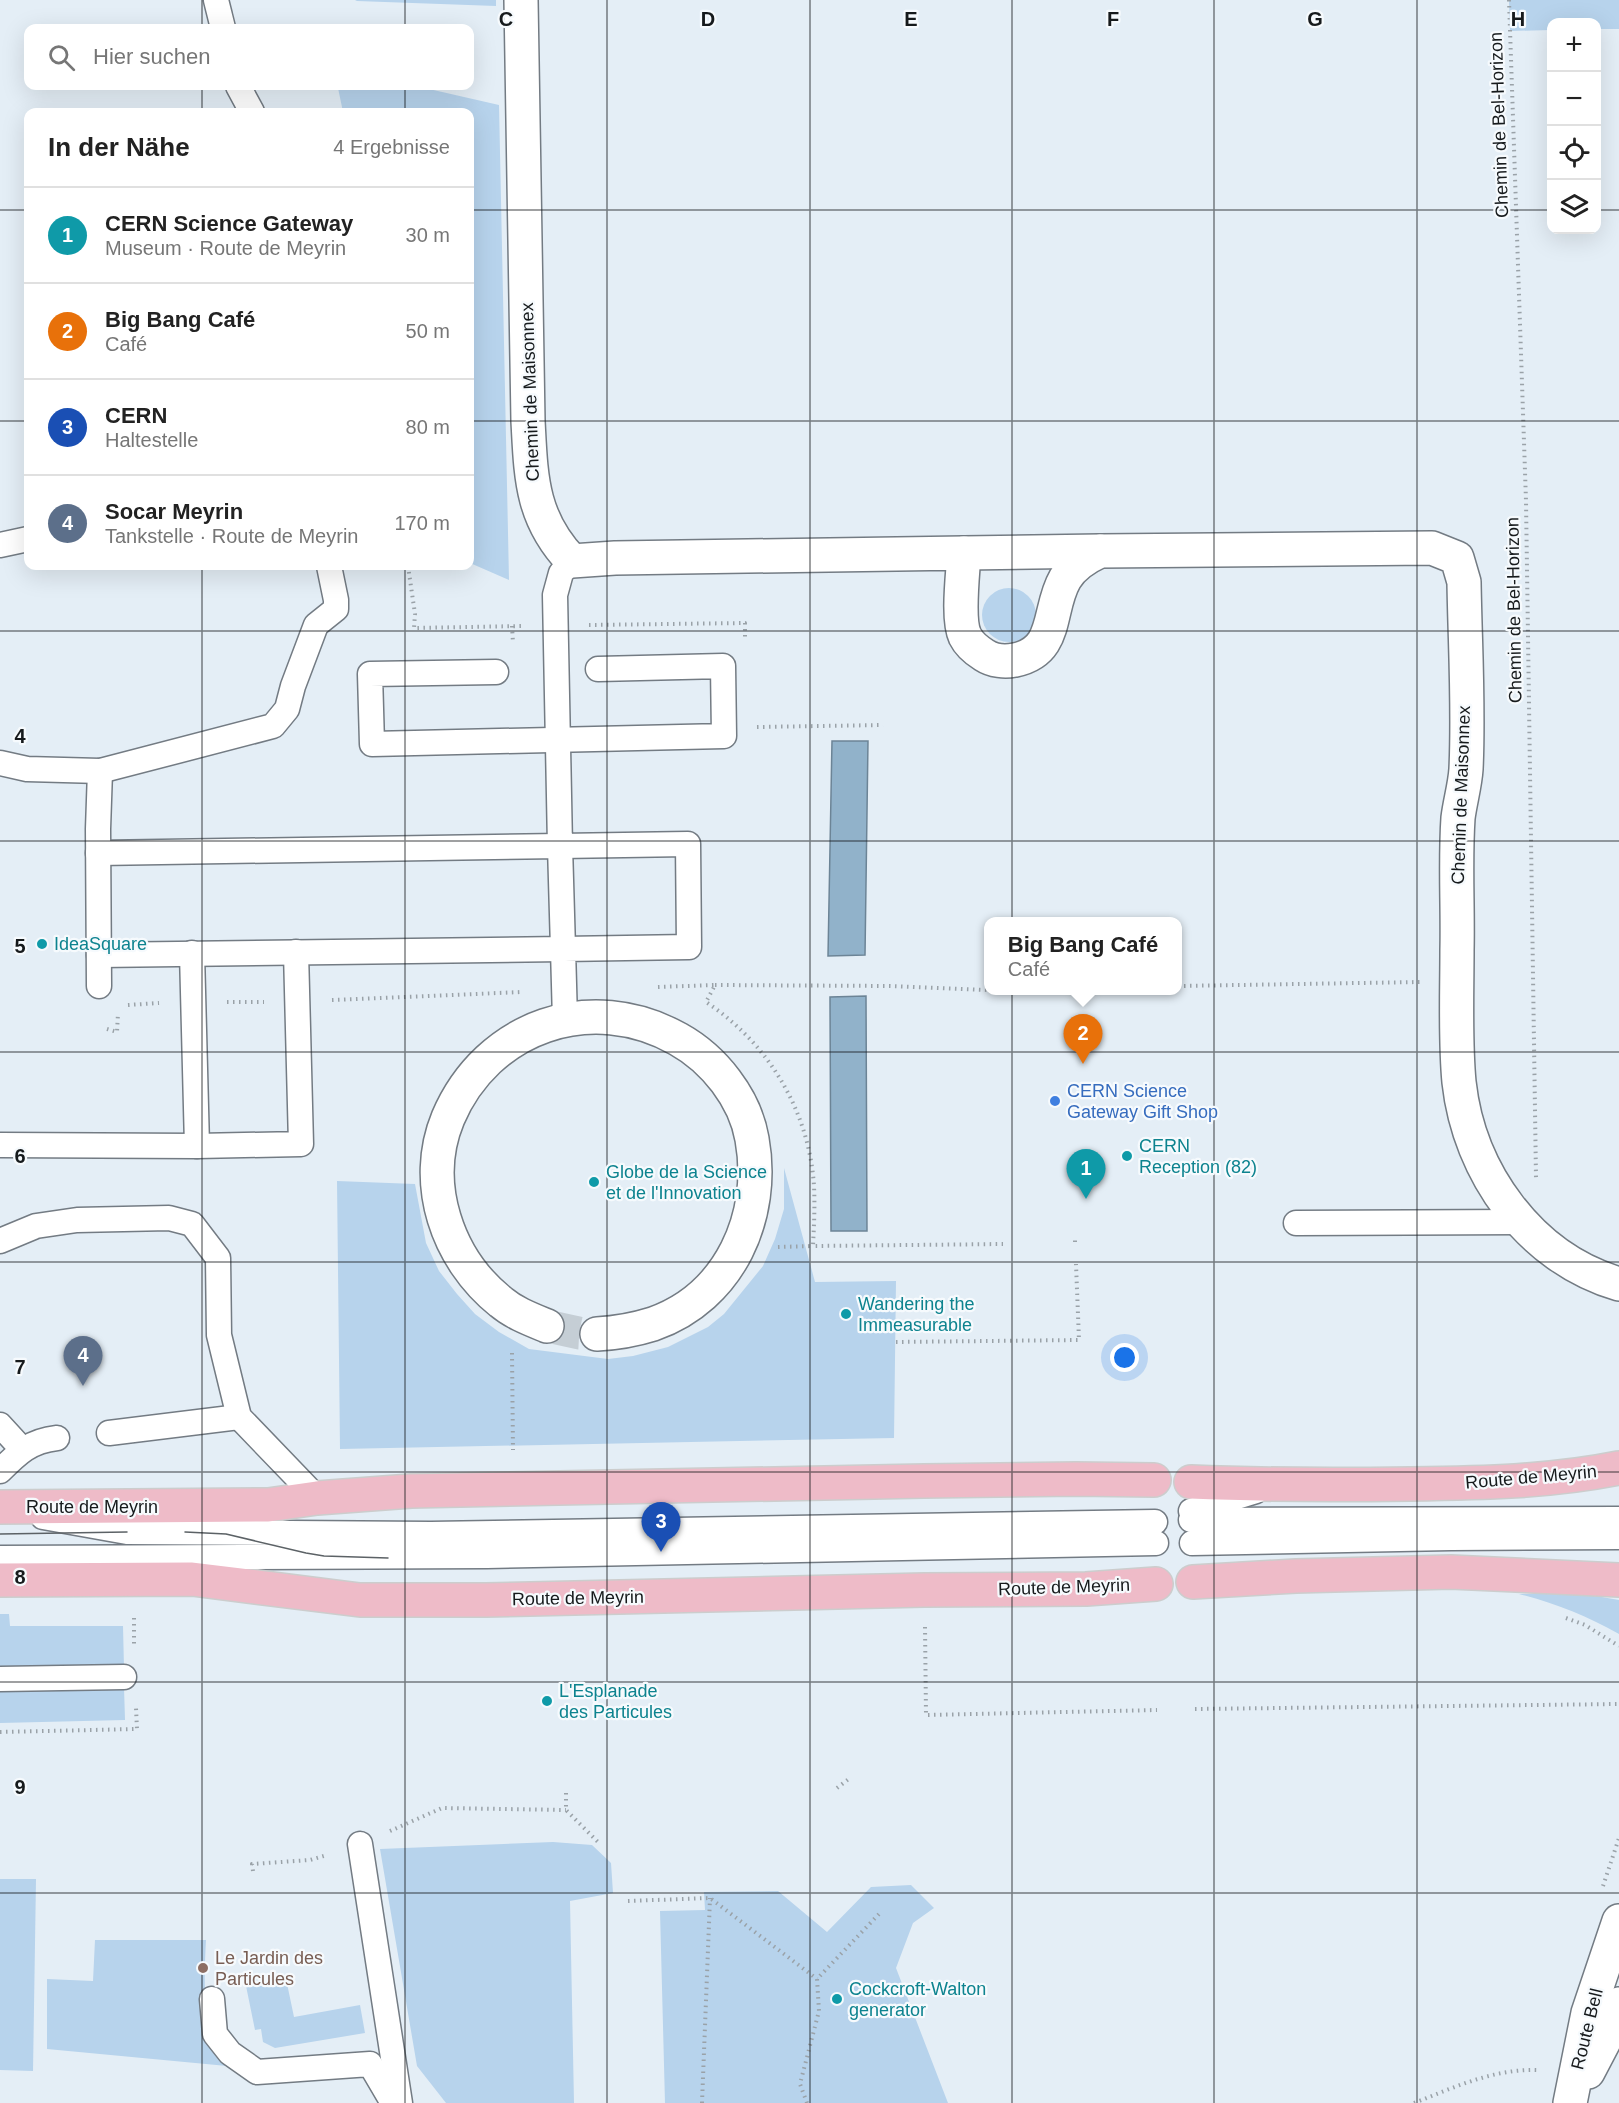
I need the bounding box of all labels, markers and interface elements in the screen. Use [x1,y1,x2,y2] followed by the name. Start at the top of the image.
[499,8,513,30] text: C
[701,8,715,30] text: D
[904,8,918,30] text: E
[1107,8,1119,30] text: F
[1307,8,1323,30] text: G
[1511,8,1525,30] text: H
[1547,18,1601,234] map controls
[1547,18,1601,72] button: +
[24,24,474,90] search box
[1486,32,1512,218] street label: Chemin de Bel-Horizon
[45,41,78,74] icon: search
[93,44,210,69] text: Hier suchen
[1547,72,1601,126] button: −
[1547,126,1601,180] button: locate
[48,132,190,162] text: In der Nähe
[333,136,450,158] text: 4 Ergebnisse
[1547,180,1601,234] button: layers
[105,211,353,236] text: CERN Science Gateway
[62,224,73,246] text: 1
[406,224,450,246] text: 30 m
[105,237,346,259] text: Museum · Route de Meyrin
[517,302,543,482] street label: Chemin de Maisonnex
[105,307,255,332] text: Big Bang Café
[62,320,73,342] text: 2
[406,320,450,342] text: 50 m
[105,333,147,355] text: Café
[105,403,167,428] text: CERN
[62,416,73,438] text: 3
[406,416,450,438] text: 80 m
[105,429,198,451] text: Haltestelle
[105,499,243,524] text: Socar Meyrin
[62,512,73,534] text: 4
[394,512,450,534] text: 170 m
[1502,517,1526,703] street label: Chemin de Bel-Horizon
[105,525,358,547] text: Tankstelle · Route de Meyrin
[1448,705,1474,885] street label: Chemin de Maisonnex
[14,725,26,747] text: 4
[984,917,1182,995] popup
[1008,932,1158,957] text: Big Bang Café
[54,934,147,954] place label: IdeaSquare
[14,935,26,957] text: 5
[35,937,49,951] marker: IdeaSquare
[1008,958,1050,980] text: Café
[1064,1014,1102,1064] pin: 2
[1067,1081,1218,1122] place label: CERN Science Gateway Gift Shop
[1048,1094,1062,1108] marker: CERN Science Gateway Gift Shop
[1139,1136,1257,1177] place label: CERN Reception (82)
[14,1145,26,1167] text: 6
[1120,1149,1134,1163] marker: CERN Reception (82)
[1066,1150,1106,1199] pin: 1
[606,1162,767,1203] place label: Globe de la Science et de l'Innovation
[587,1175,601,1189] marker: Globe de la Science et de l'Innovation
[858,1294,974,1335] place label: Wandering the Immeasurable
[839,1307,853,1321] marker: Wandering the Immeasurable
[64,1336,103,1386] pin: 4
[1110,1343,1139,1372] your location
[14,1356,26,1378] text: 7
[1464,1461,1598,1493] street label: Route de Meyrin
[26,1497,158,1517] street label: Route de Meyrin
[642,1502,680,1552] pin: 3
[14,1566,26,1588] text: 8
[998,1575,1130,1599] street label: Route de Meyrin
[512,1587,644,1609] street label: Route de Meyrin
[559,1681,672,1722] place label: L'Esplanade des Particules
[540,1694,554,1708] marker: L'Esplanade des Particules
[14,1776,26,1798] text: 9
[215,1948,323,1989] place label: Le Jardin des Particules
[196,1961,210,1975] marker: Le Jardin des Particules
[849,1979,986,2020] place label: Cockcroft-Walton generator
[1567,1986,1607,2072] street label: Route Bell
[830,1992,844,2006] marker: Cockcroft-Walton generator

